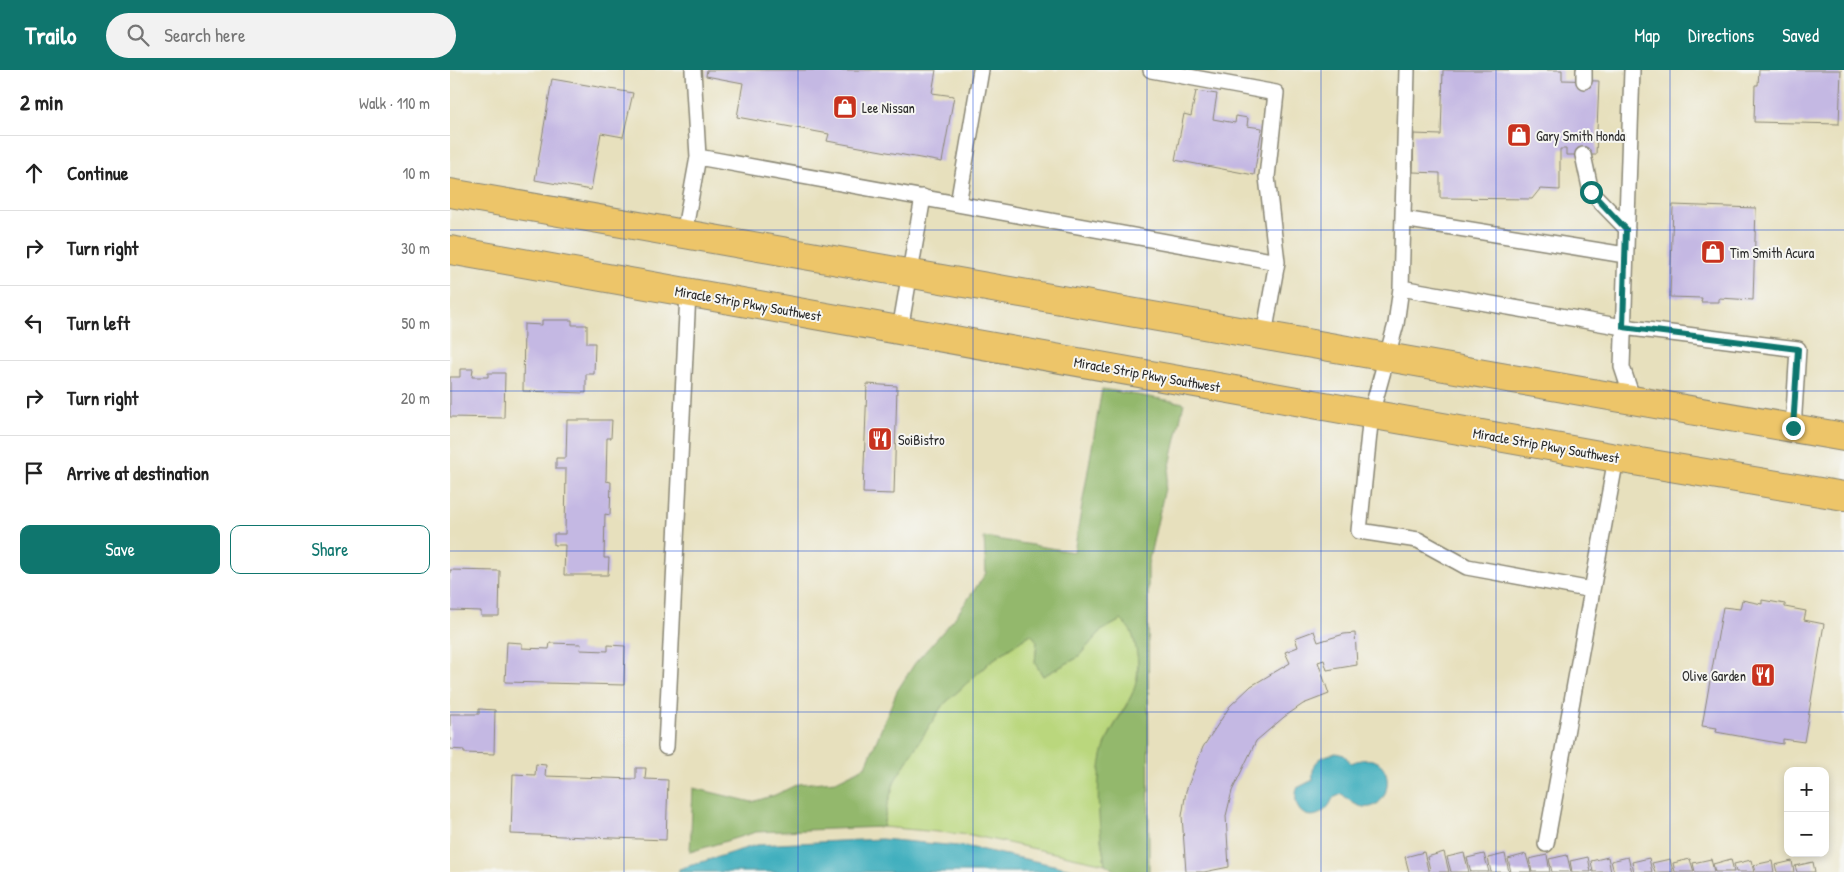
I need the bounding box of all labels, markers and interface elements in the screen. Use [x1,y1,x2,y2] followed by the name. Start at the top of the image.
[106,13,456,58] search box
[25,19,76,51] text: Trailo
[124,21,152,49] icon: search
[164,22,246,48] text: Search here
[1635,23,1660,48] text: Map
[1688,23,1754,48] text: Directions
[1782,23,1819,48] text: Saved
[20,88,63,117] text: 2 min
[359,92,430,114] text: Walk · 110 m
[832,94,858,120] shop icon: Lee Nissan
[862,98,915,117] place label: Lee Nissan
[1506,122,1532,148] shop icon: Gary Smith Honda
[1536,126,1626,146] place label: Gary Smith Honda
[20,159,48,187] icon: ahead
[67,160,128,186] text: Continue
[402,162,430,184] text: 10 m
[1580,181,1603,204] route start
[20,234,48,262] icon: right
[67,235,138,261] text: Turn right
[401,237,430,259] text: 30 m
[1700,239,1726,265] shop icon: Tim Smith Acura
[1730,243,1815,262] place label: Tim Smith Acura
[673,281,823,326] street label: Miracle Strip Pkwy Southwest
[20,309,48,337] icon: left
[67,310,130,336] text: Turn left
[402,312,430,334] text: 50 m
[1072,352,1222,397] street label: Miracle Strip Pkwy Southwest
[20,384,48,412] icon: right
[67,385,138,411] text: Turn right
[401,387,430,409] text: 20 m
[1782,417,1805,440] route end
[1471,423,1621,468] street label: Miracle Strip Pkwy Southwest
[867,426,893,452] restaurant icon: SoiBistro
[898,430,945,449] place label: SoiBistro
[20,459,48,487] icon: arrive
[67,460,209,486] text: Arrive at destination
[20,525,220,574] button: Save
[230,525,430,574] button: Share
[1750,662,1776,688] restaurant icon: Olive Garden
[1682,666,1746,685] place label: Olive Garden
[1784,767,1829,857] map controls
[1784,767,1829,812] button: +
[1784,812,1829,857] button: −

